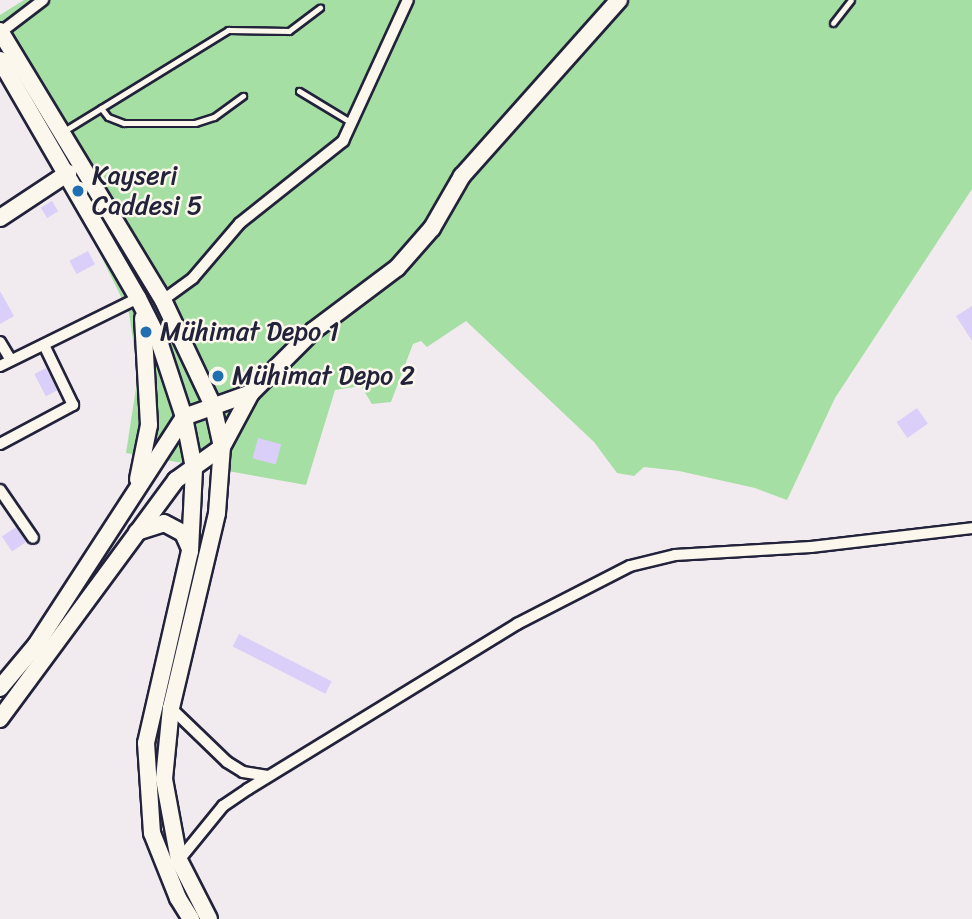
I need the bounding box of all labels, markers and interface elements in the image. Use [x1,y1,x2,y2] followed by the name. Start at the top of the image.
[92,160,203,222] place label: Kayseri Caddesi 5
[70,183,86,199] marker: Kayseri Caddesi 5
[160,316,340,348] place label: Mühimat Depo 1
[138,324,154,340] marker: Mühimat Depo 1
[232,360,416,392] place label: Mühimat Depo 2
[210,368,226,384] marker: Mühimat Depo 2

